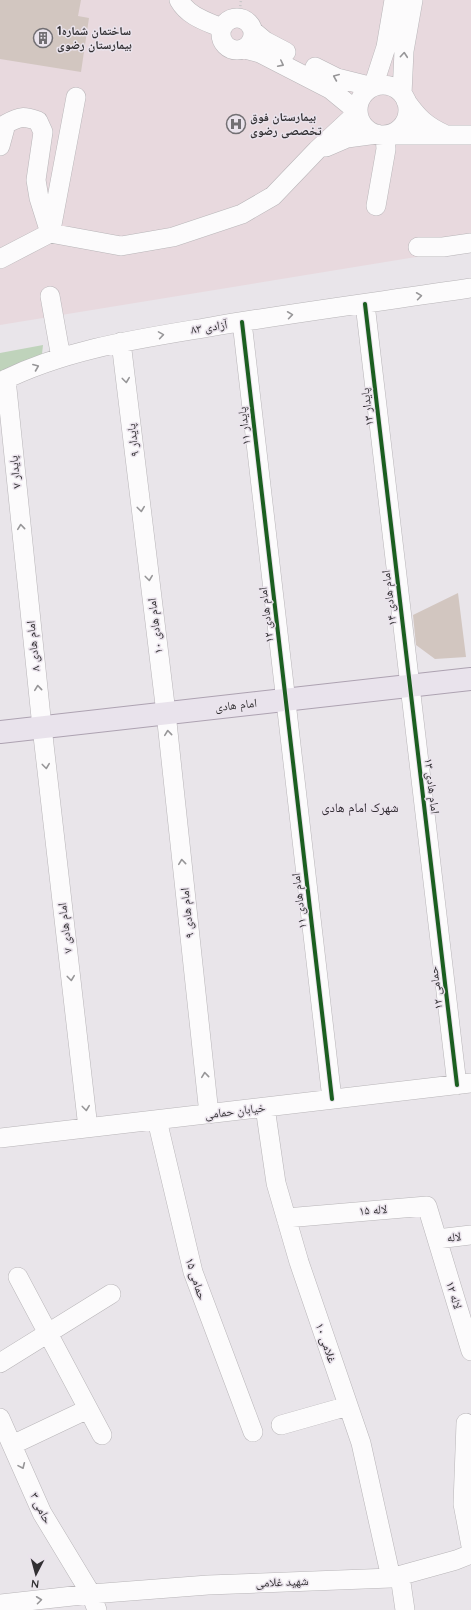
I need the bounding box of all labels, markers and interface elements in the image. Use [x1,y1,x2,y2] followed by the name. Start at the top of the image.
[57,23,132,53] place label: ساختمان شماره1 بیمارستان رضوی
[32,27,54,49] building icon: ساختمان شماره1 بیمارستان رضوی
[400,52,409,58] one-way arrow
[277,59,284,66] one-way arrow
[332,73,339,81] one-way arrow
[250,109,322,139] place label: بیمارستان فوق تخصصی رضوی
[225,113,247,135] hospital icon: بیمارستان فوق تخصصی رضوی
[415,292,422,301] one-way arrow
[287,311,293,320] one-way arrow
[190,316,229,337] street label: آزادی ۸۳
[158,331,165,340] one-way arrow
[33,364,40,372] one-way arrow
[121,377,130,383] one-way arrow
[357,387,376,427] street label: پایدار ۱۳
[234,406,253,446] street label: پایدار ۱۱
[123,422,142,457] street label: پایدار ۹
[5,454,24,489] street label: پایدار ۷
[136,506,145,512] one-way arrow
[17,524,26,530] one-way arrow
[378,569,400,627] street label: امام هادی ۱۴
[145,575,154,581] one-way arrow
[255,586,277,644] street label: امام هادی ۱۲
[144,597,166,655] street label: امام هادی ۱۰
[22,620,44,672] street label: امام هادی ۸
[33,685,42,691] one-way arrow
[214,695,258,715] street label: امام هادی
[163,730,172,736] one-way arrow
[421,757,443,815] street label: امام هادی ۱۳
[41,763,50,769] one-way arrow
[321,799,399,816] district label: شهرک امام هادی
[177,859,186,865] one-way arrow
[288,872,310,930] street label: امام هادی ۱۱
[176,887,198,939] street label: امام هادی ۹
[54,902,76,954] street label: امام هادی ۷
[425,965,446,1011] street label: حمامی ۱۲
[66,975,75,981] one-way arrow
[200,1072,209,1078] one-way arrow
[204,1099,267,1122] street label: خیابان حمامی
[81,1105,90,1111] one-way arrow
[358,1201,388,1218] street label: لاله ۱۵
[446,1228,462,1245] street label: لاله
[183,1256,210,1302] street label: حمامی ۱۵
[443,1279,466,1311] street label: لاله ۱۲
[313,1321,340,1365] street label: غلامی ۱۰
[17,1462,25,1469] one-way arrow
[27,1490,56,1526] street label: حامی ۳
[16,1554,56,1594] north arrow
[255,1573,309,1590] street label: شهید غلامی
[30,1577,40,1591] text: N
[36,1596,42,1605] one-way arrow

